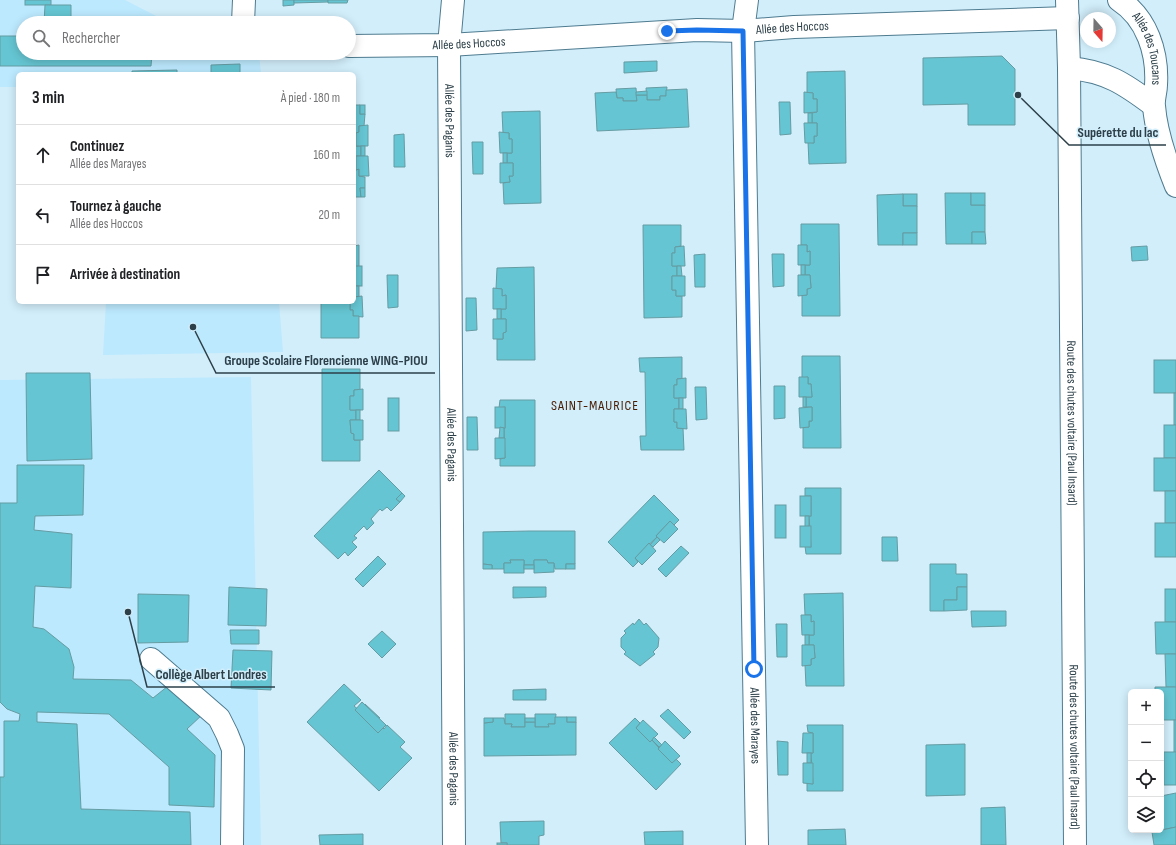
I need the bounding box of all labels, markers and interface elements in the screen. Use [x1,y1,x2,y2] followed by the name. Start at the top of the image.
[1128,8,1164,86] street label: Allée des Toucans
[1080,12,1116,48] north arrow
[16,16,356,60] search box
[754,18,829,38] street label: Allée des Hoccos
[658,22,676,40] route end
[30,27,52,49] icon: search
[62,29,120,48] text: Rechercher
[431,34,506,53] street label: Allée des Hoccos
[441,83,458,158] street label: Allée des Paganis
[32,88,65,108] text: 3 min
[281,90,340,106] text: À pied · 180 m
[1069,119,1166,145] callout: Supérette du lac
[1078,124,1159,141] text: Supérette du lac
[70,137,124,156] text: Continuez
[32,144,54,166] icon: ahead
[314,147,340,163] text: 160 m
[70,156,146,172] text: Allée des Marayes
[70,197,161,216] text: Tournez à gauche
[32,204,54,226] icon: left
[318,207,340,223] text: 20 m
[70,216,143,232] text: Allée des Hoccos
[32,264,54,286] icon: arrive
[70,265,180,284] text: Arrivée à destination
[1063,340,1080,506] street label: Route des chutes voltaire (Paul Insard)
[216,347,435,373] callout: Groupe Scolaire Florencienne WING-PIOU
[224,352,428,369] text: Groupe Scolaire Florencienne WING-PIOU
[551,397,639,414] district label: SAINT-MAURICE
[443,407,460,482] street label: Allée des Paganis
[745,660,763,678] route start
[147,661,275,687] callout: Collège Albert Londres
[1066,664,1083,830] street label: Route des chutes voltaire (Paul Insard)
[155,666,267,683] text: Collège Albert Londres
[746,686,764,764] street label: Allée des Marayes
[1128,689,1164,833] map controls
[1128,689,1164,725] button: +
[1128,725,1164,761] button: −
[445,731,462,806] street label: Allée des Paganis
[1128,761,1164,797] button: locate
[1128,797,1164,833] button: layers

